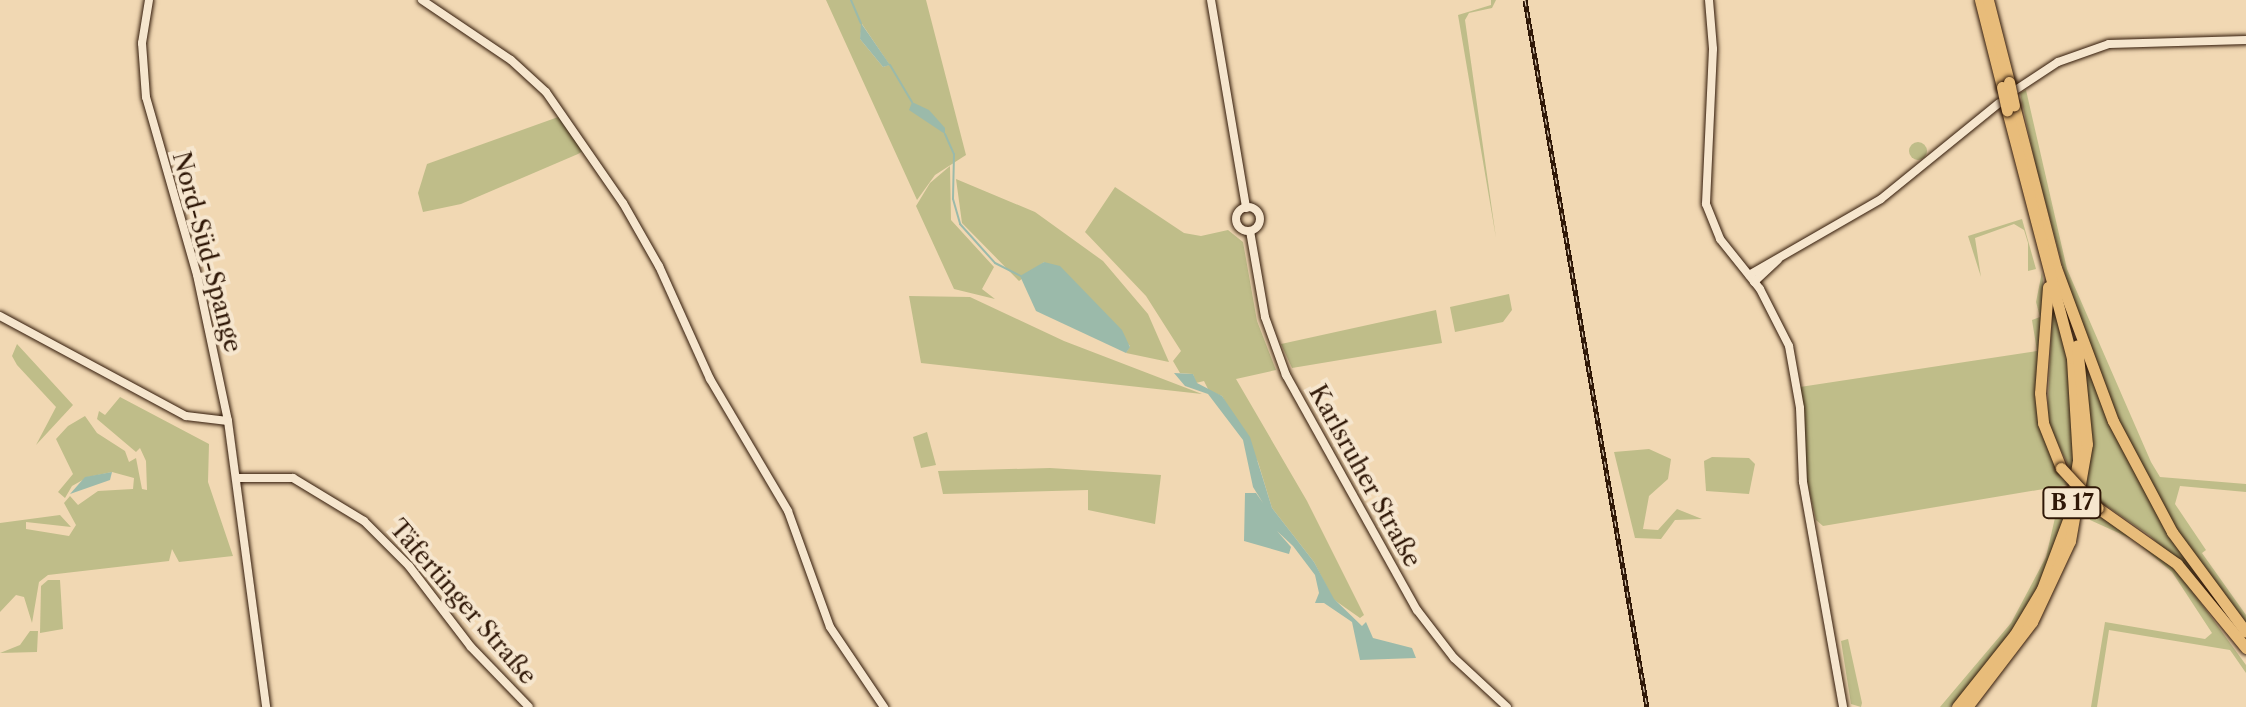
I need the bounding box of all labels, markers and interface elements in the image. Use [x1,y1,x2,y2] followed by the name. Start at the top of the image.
[166,149,248,355] street label: Nord-Süd-Spange
[1303,380,1427,572] street label: Karlsruher Straße
[2042,485,2102,521] road number: B 17
[384,514,542,690] street label: Täfertinger Straße

